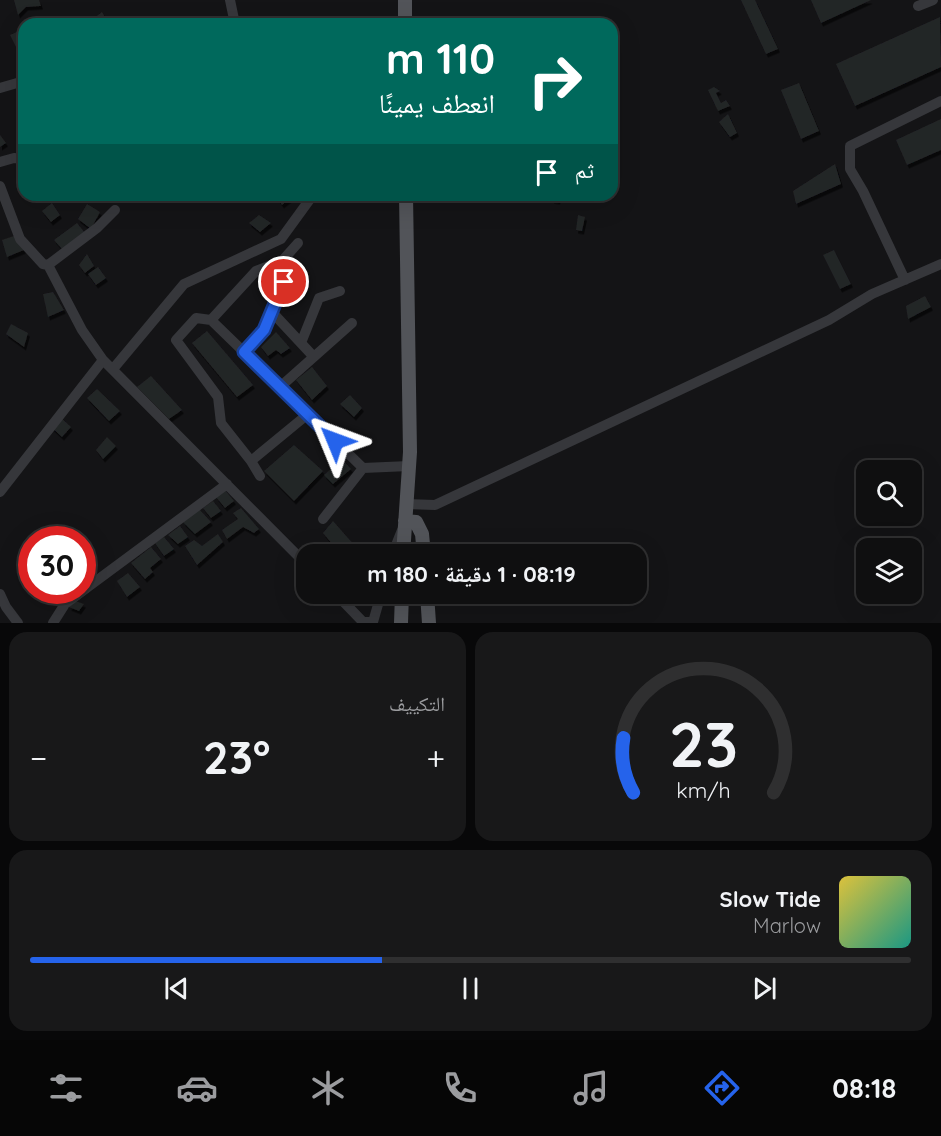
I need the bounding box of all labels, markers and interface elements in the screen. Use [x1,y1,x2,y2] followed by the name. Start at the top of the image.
[386,32,495,85] text: 110 m
[516,42,594,120] icon: right
[379,86,495,120] text: انعطف يمينًا
[530,156,563,189] icon: arrive
[575,156,594,184] text: ثم
[258,256,309,307] pin
[267,265,300,298] icon: arrive
[303,409,367,473] position arrow
[856,460,922,604] map controls
[856,460,922,526] button: search
[18,526,96,604] speed limit sign: 30
[856,538,922,604] button: layers
[367,560,576,588] text: 08:19 · 1 دقيقة · 180 m
[389,691,445,716] text: التكييف
[669,705,738,783] text: 23
[203,729,271,785] text: 23°
[30,737,47,778] text: −
[426,737,445,778] text: +
[676,778,731,804] text: km/h
[720,885,821,913] text: Slow Tide
[753,913,821,938] text: Marlow
[160,972,193,1005] icon: previous
[454,972,487,1005] icon: pause
[748,972,781,1005] icon: next
[45,1067,87,1109] icon: filters
[176,1067,218,1109] icon: car
[307,1067,349,1109] icon: climate
[439,1067,481,1109] icon: phone
[570,1067,612,1109] icon: music
[701,1067,743,1109] icon: directions
[832,1071,896,1105] text: 08:18

